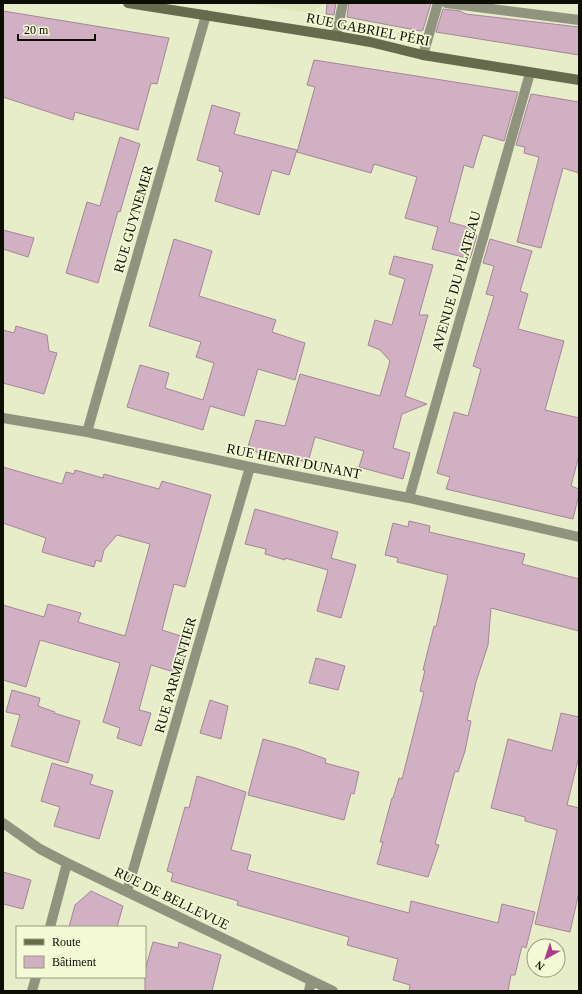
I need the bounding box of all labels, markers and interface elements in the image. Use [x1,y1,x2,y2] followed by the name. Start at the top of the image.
[305,9,431,49] street label: RUE GABRIEL PÉRI
[18,16,95,42] scale bar
[24,23,49,37] text: 20 m
[111,163,156,274] street label: RUE GUYNEMER
[429,209,484,353] street label: AVENUE DU PLATEAU
[225,441,363,482] street label: RUE HENRI DUNANT
[152,615,199,735] street label: RUE PARMENTIER
[112,864,232,933] street label: RUE DE BELLEVUE
[16,926,146,978] legend
[52,935,81,949] text: Route
[526,938,566,978] north arrow
[52,955,97,969] text: Bâtiment
[533,959,547,973] text: N

